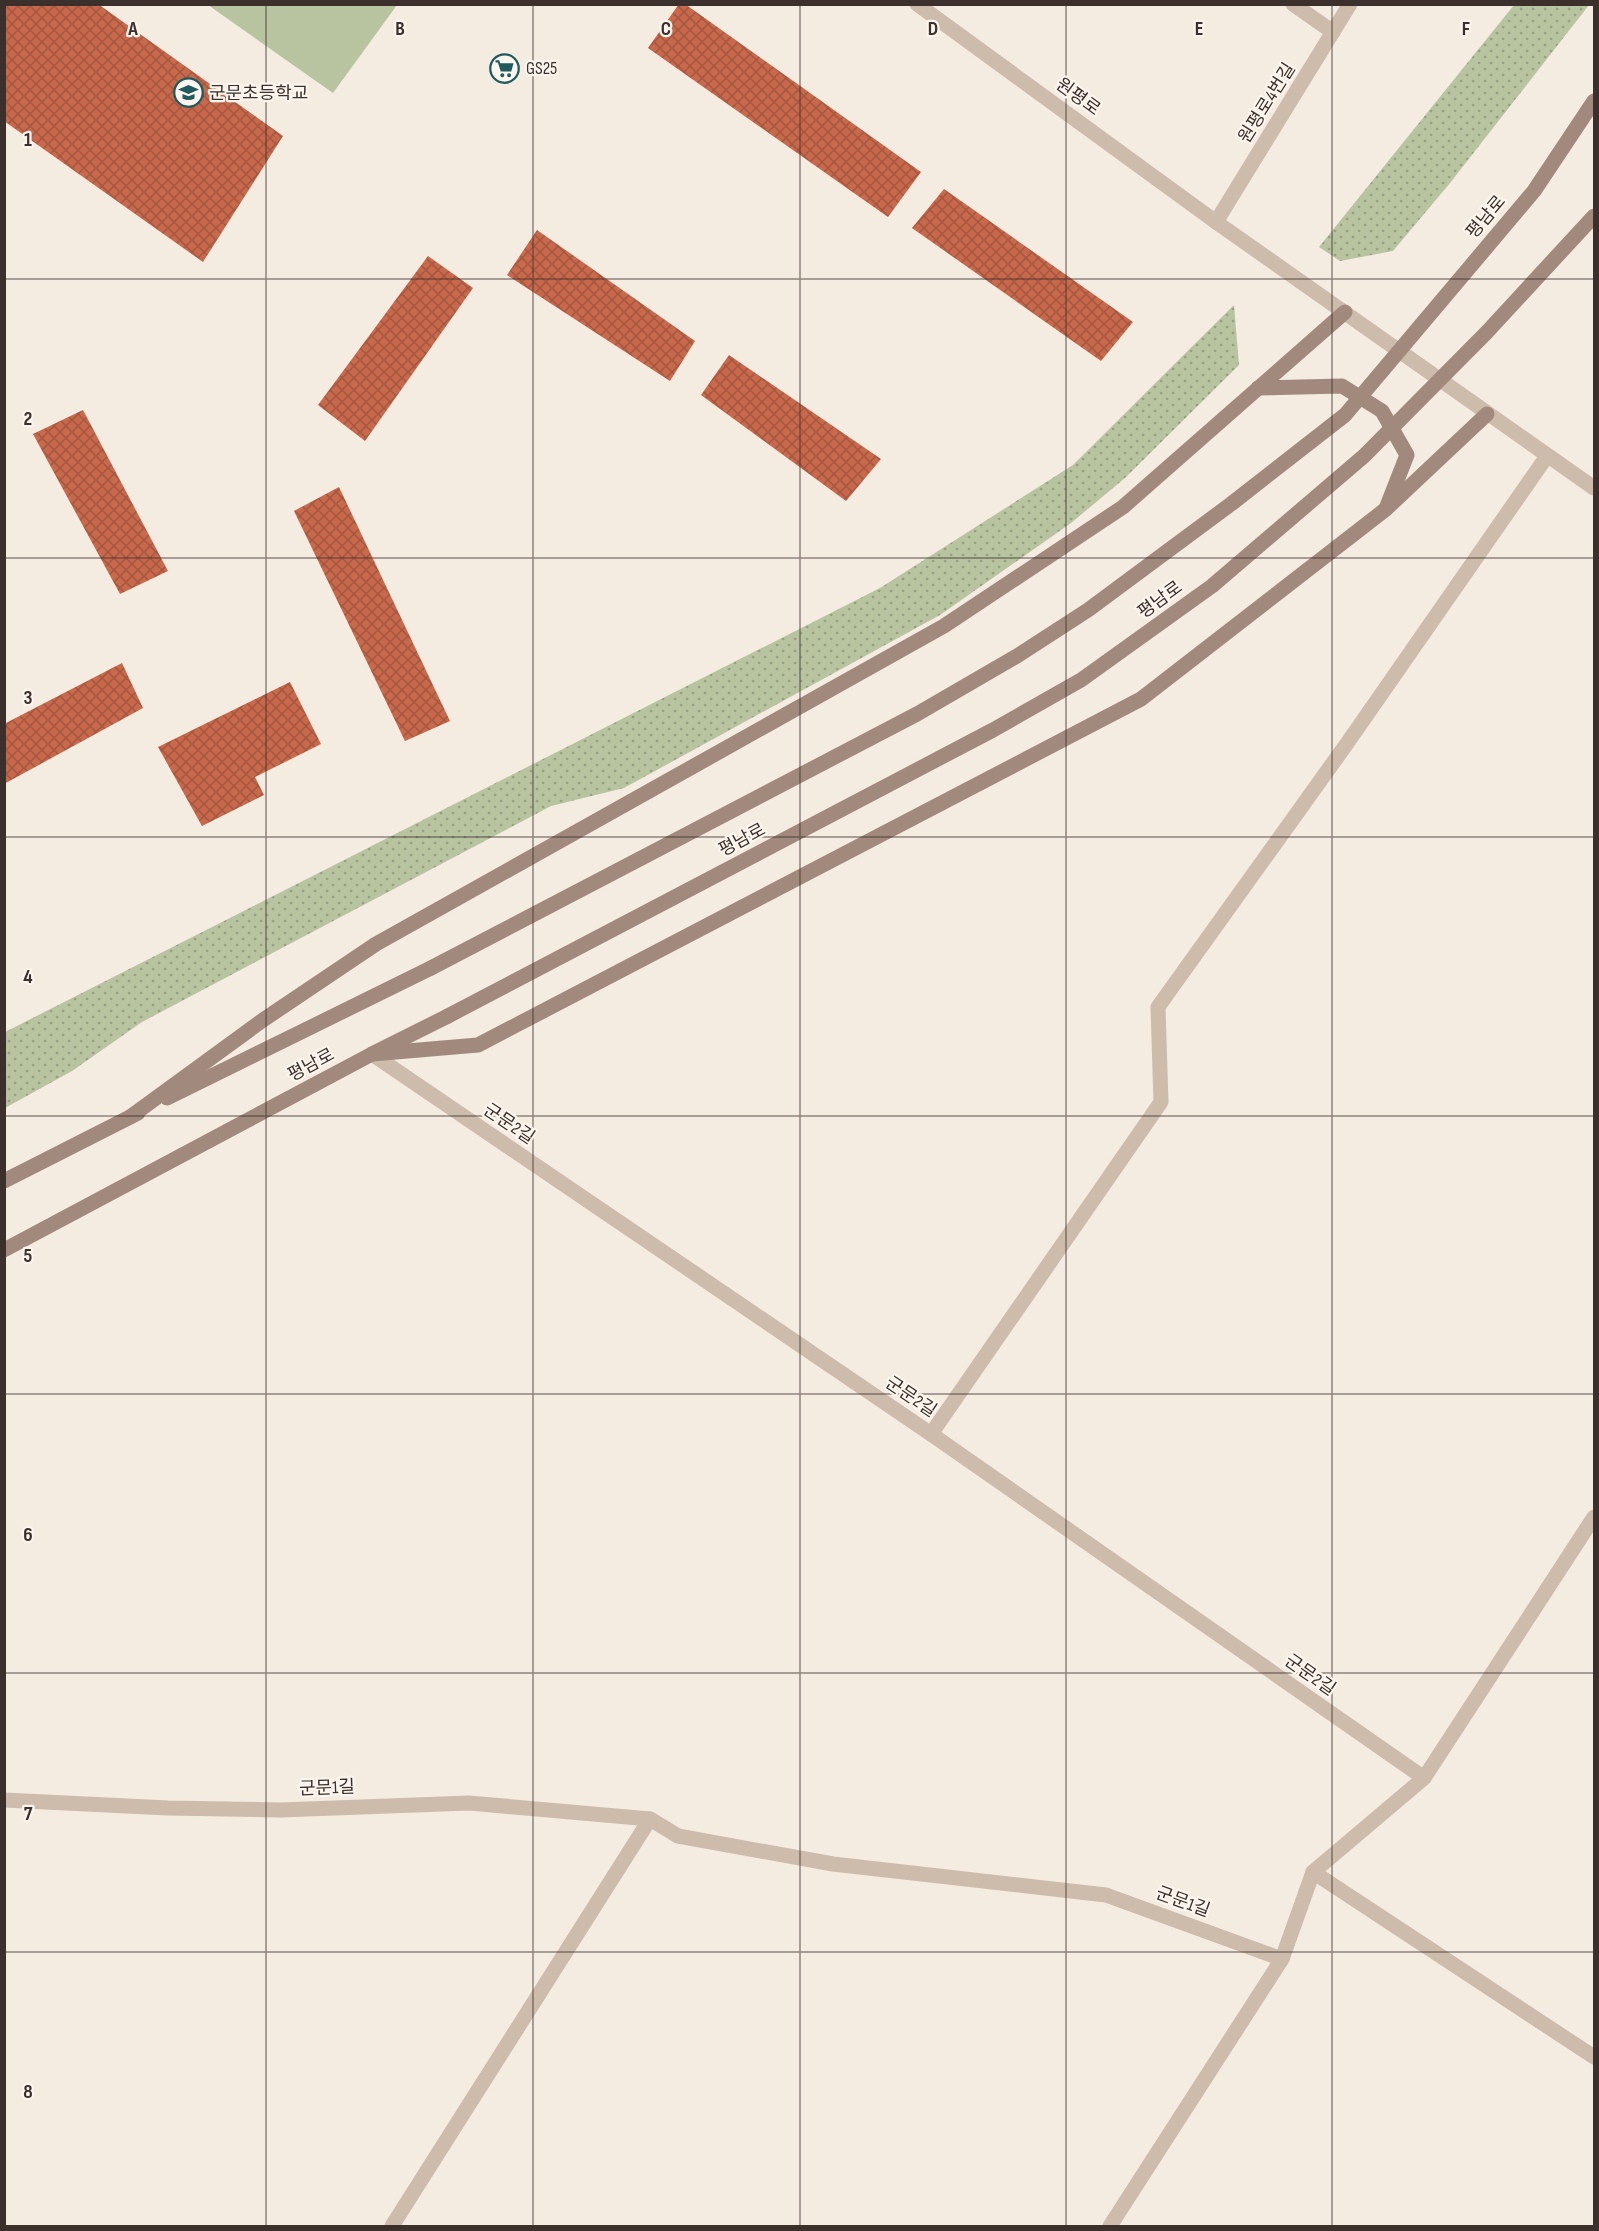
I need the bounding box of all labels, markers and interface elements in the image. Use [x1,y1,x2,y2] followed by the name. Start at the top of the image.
[127,17,138,41] text: A
[395,17,405,41] text: B
[661,17,671,41] text: C
[928,17,938,41] text: D
[1195,17,1203,41] text: E
[1462,17,1470,41] text: F
[489,52,521,84] supermarket icon: GS25
[526,58,557,79] place label: GS25
[1234,59,1300,147] street label: 원평로4번길
[1052,74,1104,120] street label: 원평로
[172,77,204,109] school or university icon: 군문초등학교
[209,83,308,104] place label: 군문초등학교
[24,128,32,152] text: 1
[1462,191,1510,243] street label: 평남로
[24,407,32,431] text: 2
[1134,577,1186,623] street label: 평남로
[24,686,33,710] text: 3
[715,819,769,861] street label: 평남로
[23,965,33,989] text: 4
[284,1044,338,1086] street label: 평남로
[479,1099,539,1149] street label: 군문2길
[24,1244,33,1268] text: 5
[881,1372,941,1422] street label: 군문2길
[23,1523,33,1547] text: 6
[1281,1650,1339,1700] street label: 군문2길
[299,1777,355,1799] street label: 군문1길
[24,1802,33,1826] text: 7
[1153,1883,1213,1921] street label: 군문1길
[23,2080,33,2104] text: 8

